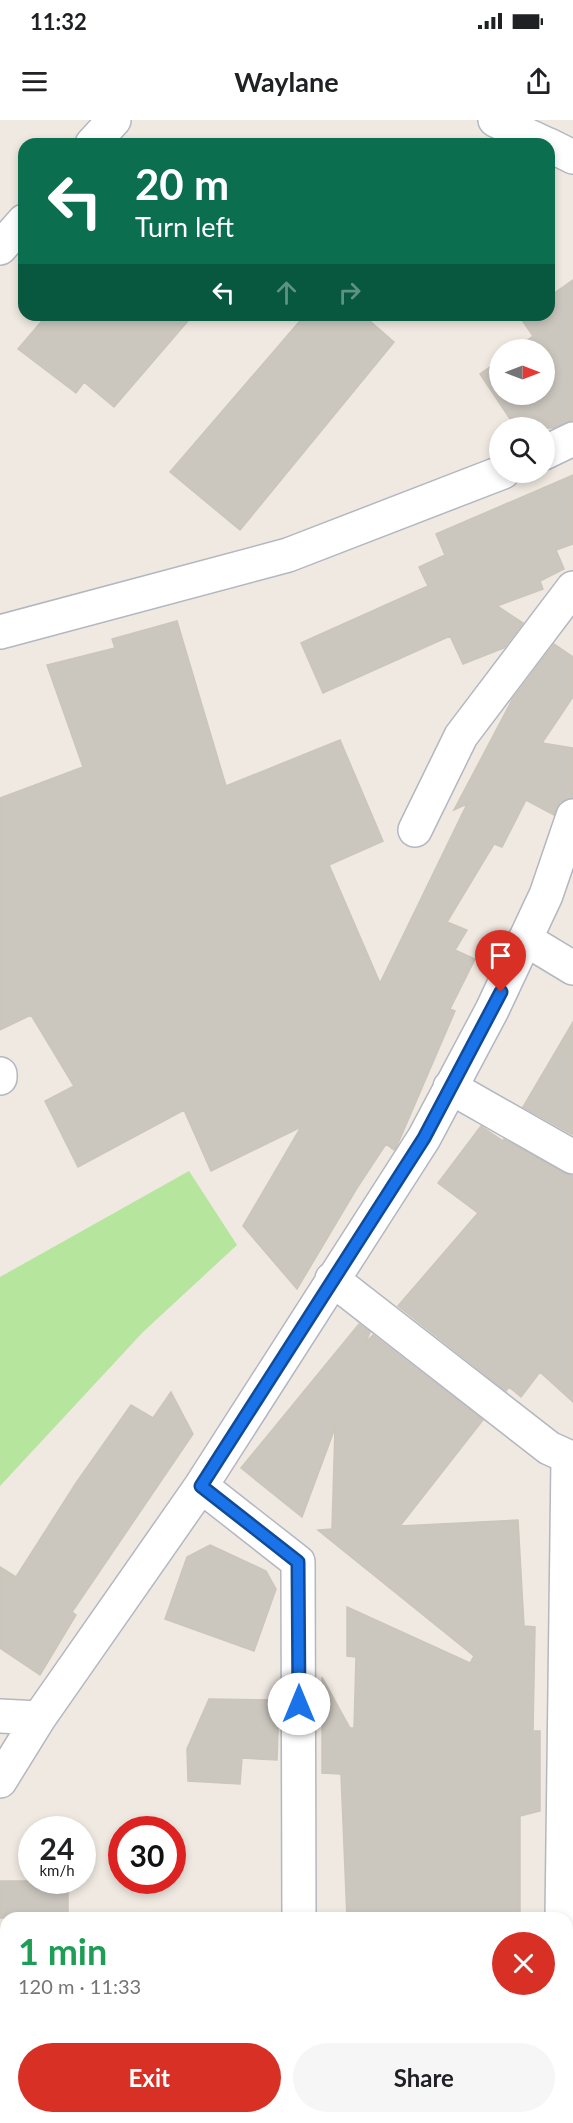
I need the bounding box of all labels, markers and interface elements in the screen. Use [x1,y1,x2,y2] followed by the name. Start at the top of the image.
[30,8,87,35] text: 11:32
[18,65,51,98] icon: menu
[234,65,339,98] text: Waylane
[522,65,555,98] icon: share
[135,159,229,209] text: 20 m
[36,162,114,240] icon: left
[135,210,234,243] text: Turn left
[207,276,240,309] icon: left
[270,276,303,309] icon: ahead
[333,276,366,309] icon: right
[489,339,555,405] north arrow
[489,339,555,483] map controls
[489,417,555,483] button: search
[475,930,526,992] pin
[484,939,517,972] icon: arrive
[267,1672,331,1736] position arrow
[108,1816,186,1894] speed limit sign: 30
[40,1830,74,1866] text: 24
[39,1861,75,1879] text: km/h
[18,1929,107,1973] text: 1 min
[492,1932,555,1995] button: close
[18,1974,141,1998] text: 120 m · 11:33
[18,2043,281,2112] button: Exit
[293,2043,555,2112] button: Share

